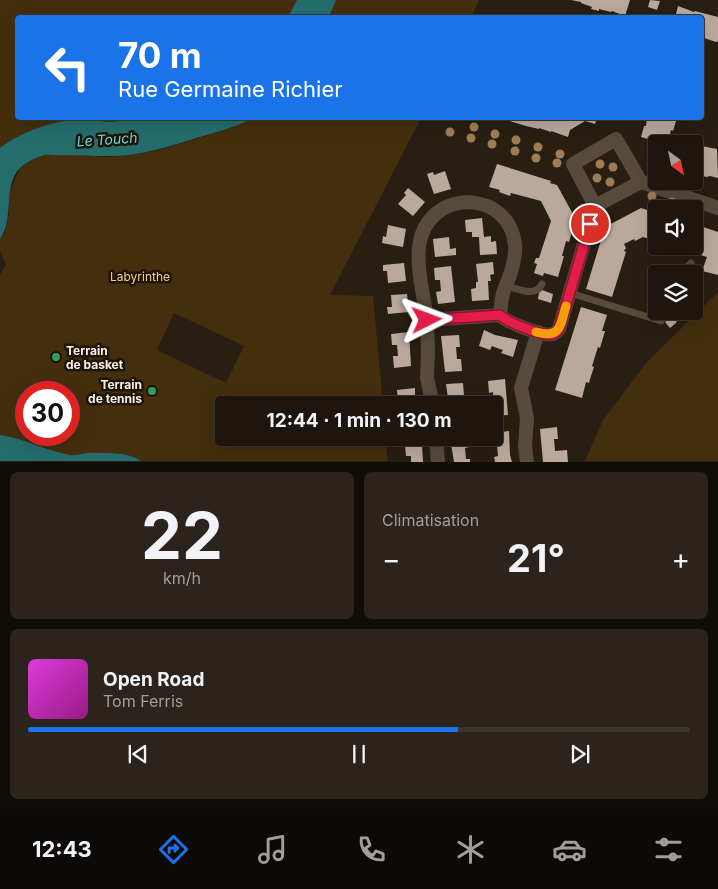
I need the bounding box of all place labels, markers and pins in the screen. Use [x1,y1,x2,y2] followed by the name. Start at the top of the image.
[569,203,611,245] pin
[66,343,124,372] place label: Terrain de basket
[50,351,62,363] marker: Terrain de basket
[88,377,142,406] place label: Terrain de tennis
[146,385,158,397] marker: Terrain de tennis

